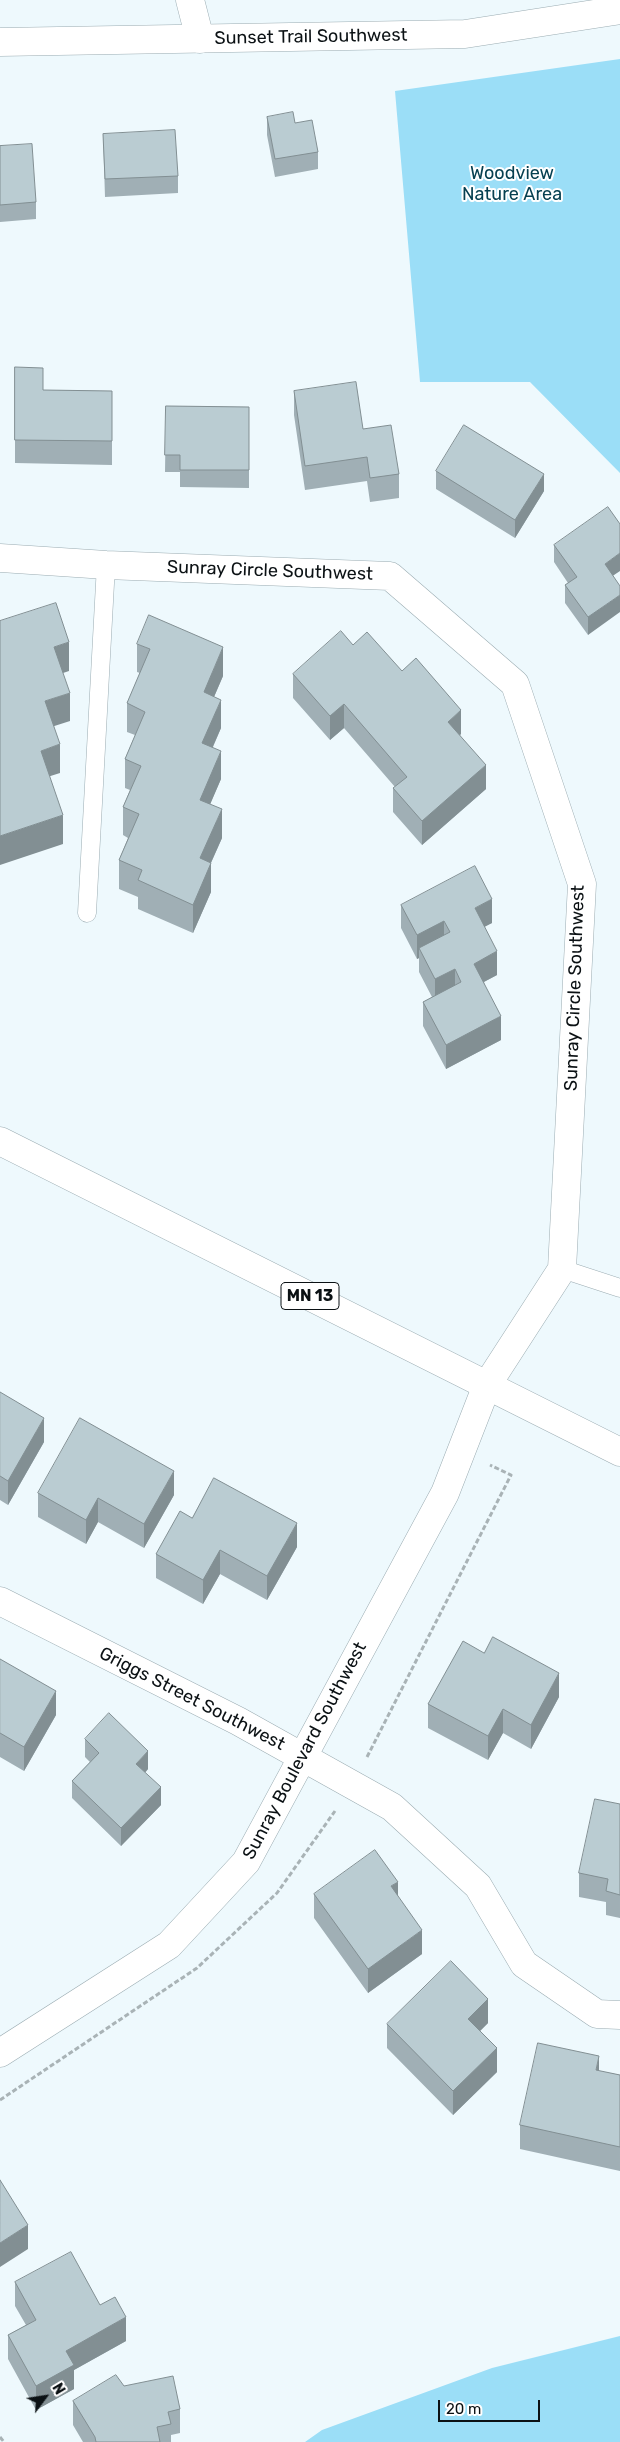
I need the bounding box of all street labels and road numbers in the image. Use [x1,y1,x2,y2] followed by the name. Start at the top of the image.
[214,25,408,49] street label: Sunset Trail Southwest
[167,557,373,585] street label: Sunray Circle Southwest
[561,885,589,1091] street label: Sunray Circle Southwest
[281,1282,339,1310] road number: MN 13
[238,1639,372,1863] street label: Sunray Boulevard Southwest
[95,1643,289,1755] street label: Griggs Street Southwest

